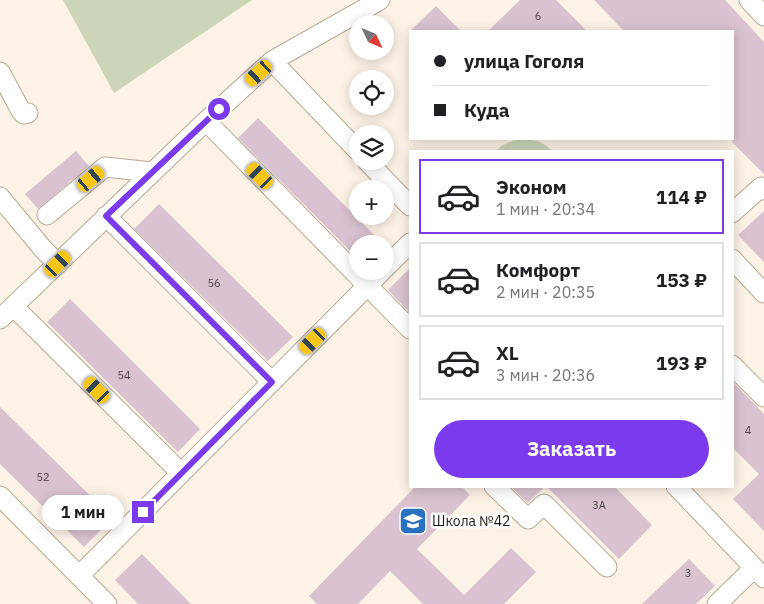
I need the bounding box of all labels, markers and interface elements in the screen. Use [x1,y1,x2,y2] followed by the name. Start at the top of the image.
[535,9,541,23] house number: 6
[349,15,394,60] north arrow
[349,15,394,280] map controls
[464,49,584,73] text: улица Гоголя
[242,57,275,89] car
[349,70,394,115] button: locate
[208,98,230,120] route start
[464,98,509,122] text: Куда
[349,125,394,170] button: layers
[244,160,275,192] car
[74,164,107,194] car
[436,174,481,219] icon: car
[496,175,567,199] text: Эконом
[349,180,394,225] button: +
[656,185,707,209] text: 114 ₽
[496,199,595,219] text: 1 мин · 20:34
[349,235,394,280] button: −
[42,248,73,280] car
[436,257,481,302] icon: car
[496,258,580,282] text: Комфорт
[656,268,707,292] text: 153 ₽
[207,276,221,290] house number: 56
[496,282,595,302] text: 2 мин · 20:35
[297,325,328,357] car
[436,340,481,385] icon: car
[496,341,519,365] text: XL
[656,351,707,375] text: 193 ₽
[496,365,595,385] text: 3 мин · 20:36
[117,368,131,382] house number: 54
[81,374,112,406] car
[434,420,709,478] button: Заказать
[745,423,752,437] house number: 4
[36,470,50,484] house number: 52
[43,494,126,530] callout: 1 мин
[592,498,606,512] house number: 3А
[132,501,154,523] route end
[61,502,105,522] text: 1 мин
[398,506,428,536] school or university icon: Школа №42
[432,512,511,530] place label: Школа №42
[685,566,691,580] house number: 3

